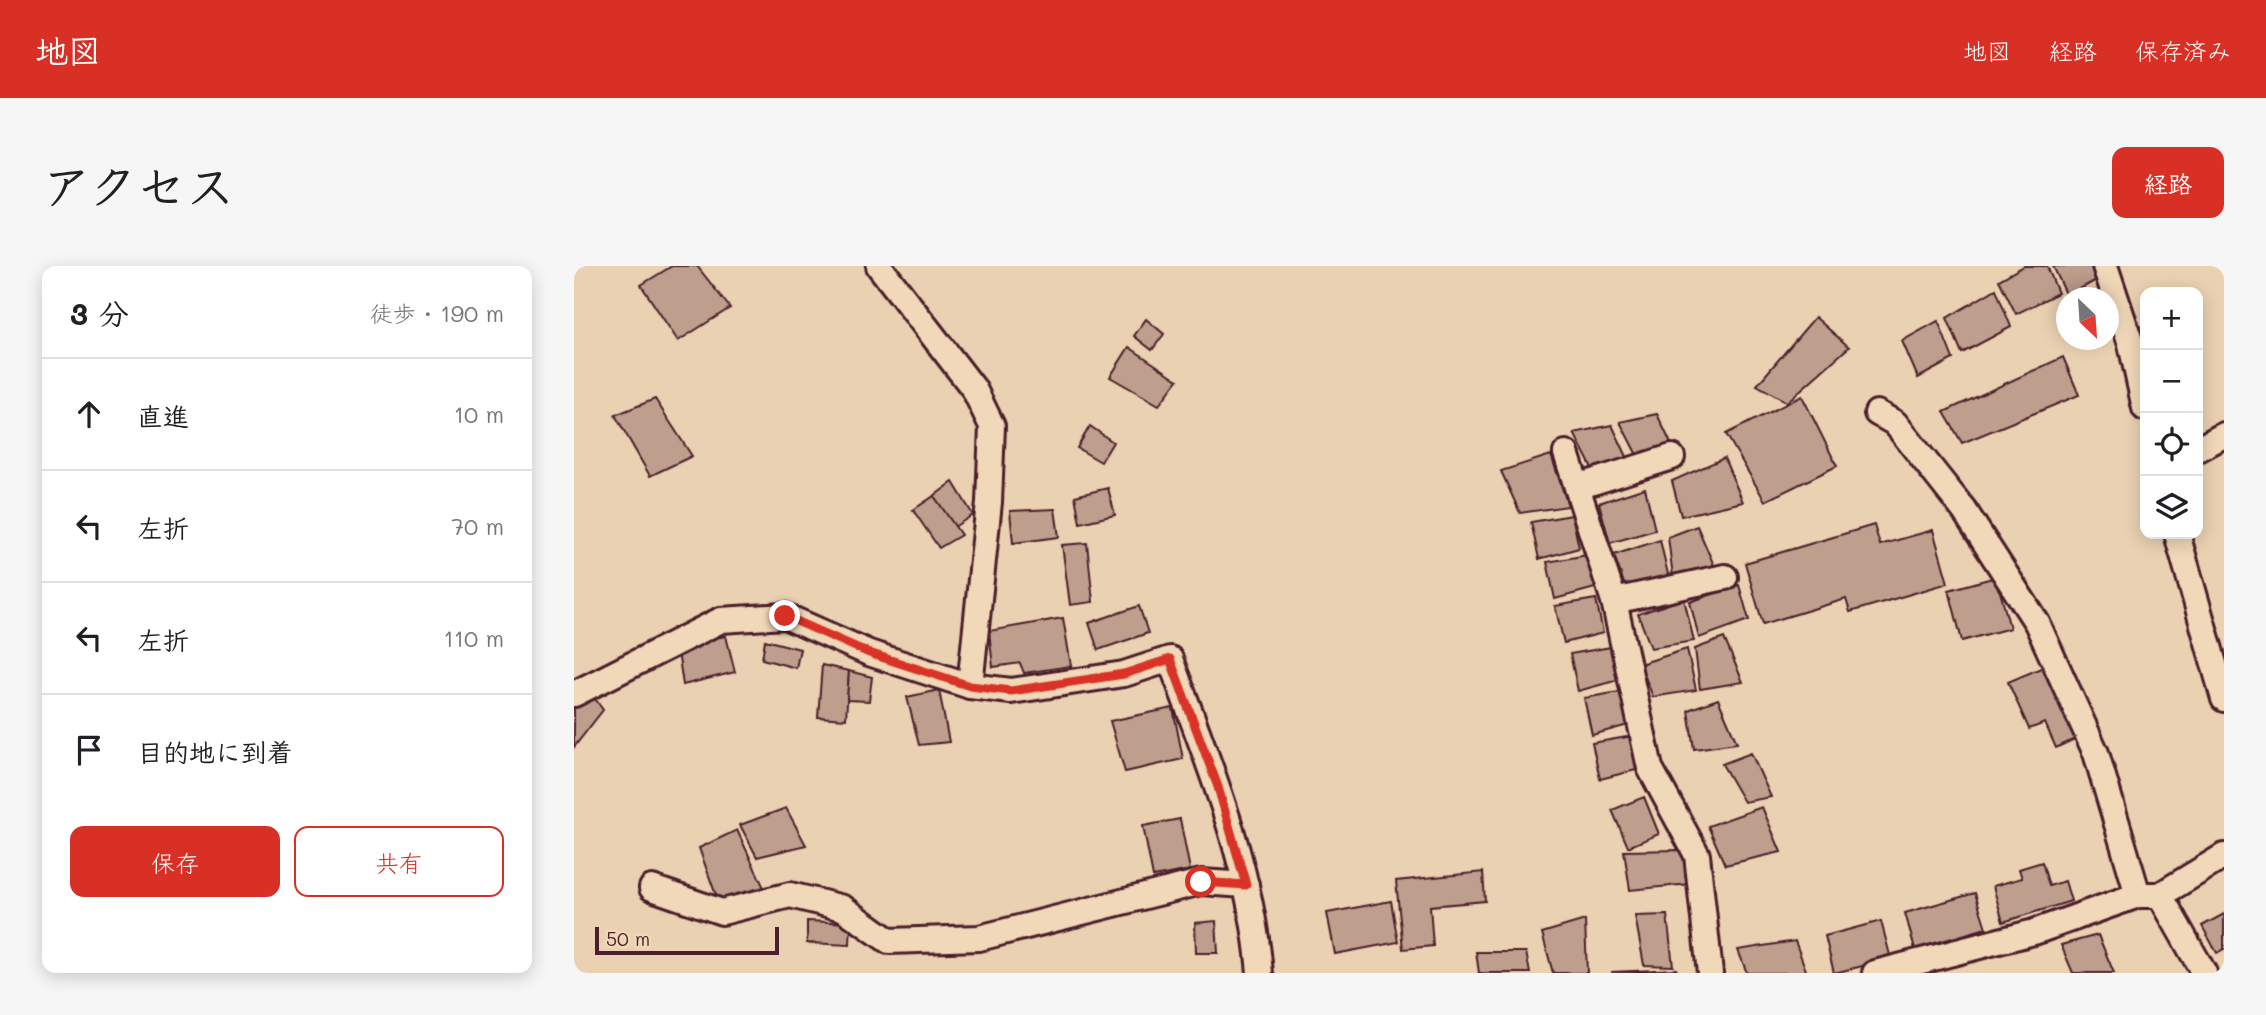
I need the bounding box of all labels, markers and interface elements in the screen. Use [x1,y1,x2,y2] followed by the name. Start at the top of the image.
[35,28,101,71] text: 地図
[1963,35,2011,66] text: 地図
[2049,35,2097,66] text: 経路
[2135,35,2231,66] text: 保存済み
[2112,147,2224,218] button: 経路
[42,153,235,216] text: アクセス
[2056,287,2119,350] north arrow
[2140,287,2203,539] map controls
[2140,287,2203,350] button: +
[70,293,129,333] text: 3 分
[369,298,504,328] text: 徒歩 · 190 m
[2140,350,2203,413] button: −
[70,395,108,433] icon: ahead
[137,399,189,433] text: 直進
[454,399,504,429] text: 10 m
[2140,413,2203,476] button: locate
[2140,476,2203,539] button: layers
[70,507,108,545] icon: left
[137,511,189,545] text: 左折
[451,511,504,541] text: 70 m
[769,600,800,631] route end
[70,619,108,657] icon: left
[137,623,189,657] text: 左折
[444,623,504,653] text: 110 m
[70,731,108,769] icon: arrive
[137,735,293,769] text: 目的地に到着
[70,826,280,897] button: 保存
[294,826,504,897] button: 共有
[1185,866,1216,897] route start
[595,924,779,956] scale bar
[606,926,650,951] text: 50 m

